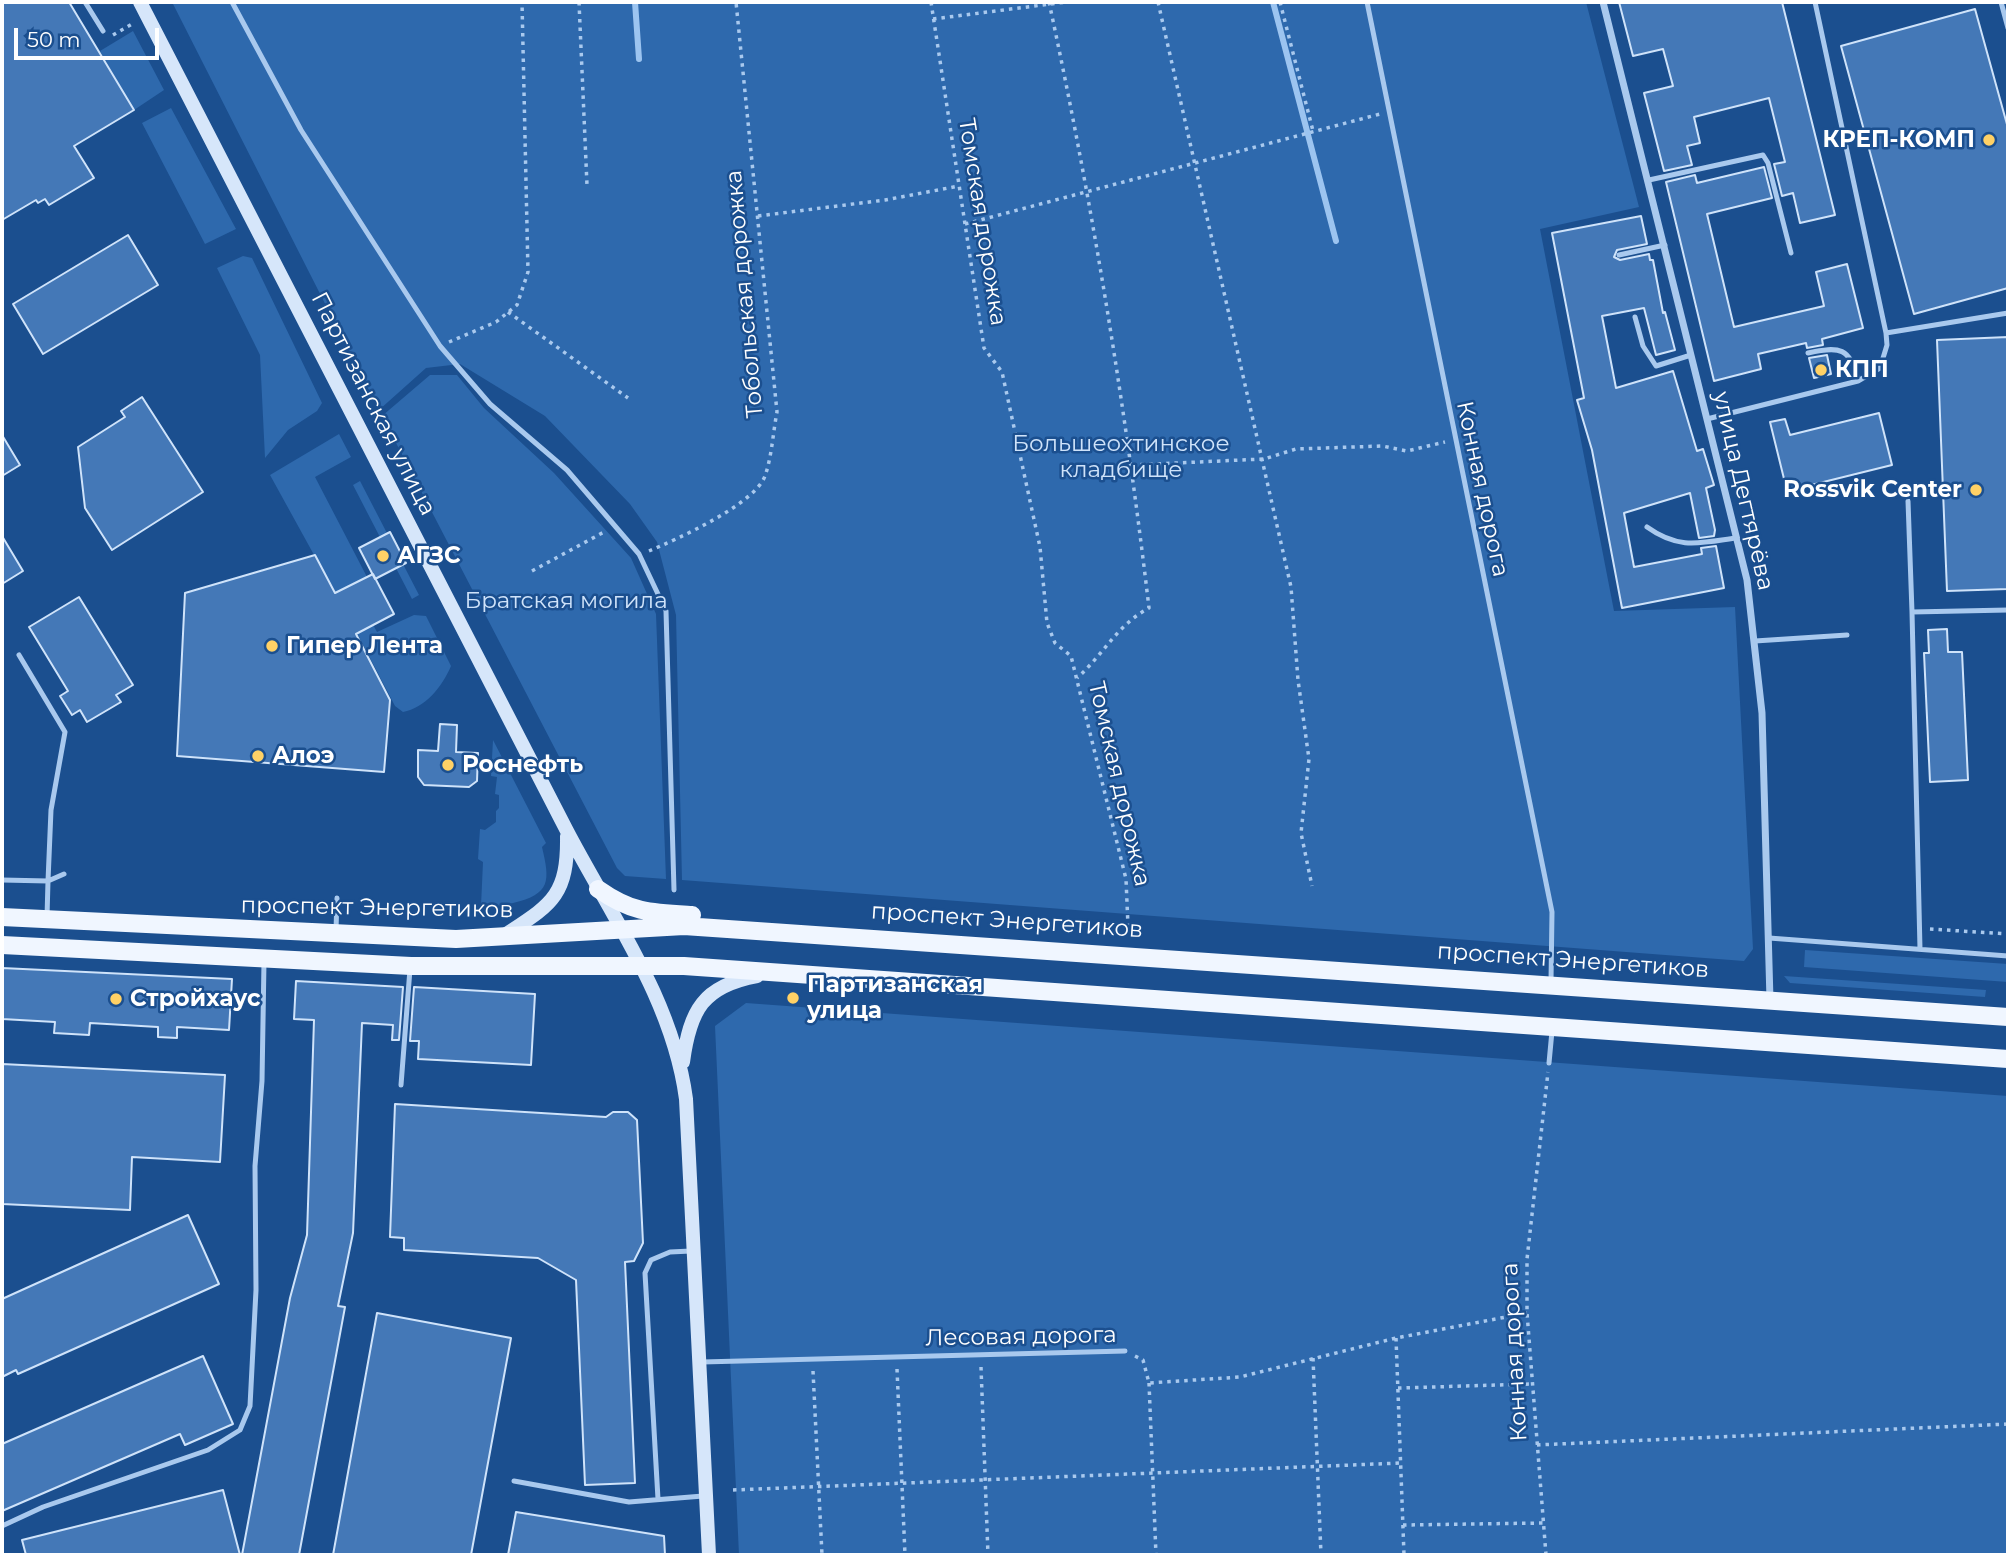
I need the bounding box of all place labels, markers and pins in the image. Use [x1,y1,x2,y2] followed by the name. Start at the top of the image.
[1823,126,1975,154] place label: КРЕП-КОМП
[1981,132,1997,148] marker: КРЕП-КОМП
[1835,356,1889,384] place label: КПП
[1813,362,1829,378] marker: КПП
[1783,476,1962,504] place label: Rossvik Center
[1968,482,1984,498] marker: Rossvik Center
[397,542,461,570] place label: АГЗС
[375,548,391,564] marker: АГЗС
[286,632,443,660] place label: Гипер Лента
[264,638,280,654] marker: Гипер Лента
[272,742,334,770] place label: Алоэ
[250,748,266,764] marker: Алоэ
[462,751,583,779] place label: Роснефть
[440,757,456,773] marker: Роснефть
[807,971,983,1025] place label: Партизанская улица
[130,985,261,1013] place label: Стройхаус
[785,990,801,1006] marker: Партизанская улица
[108,991,124,1007] marker: Стройхаус

